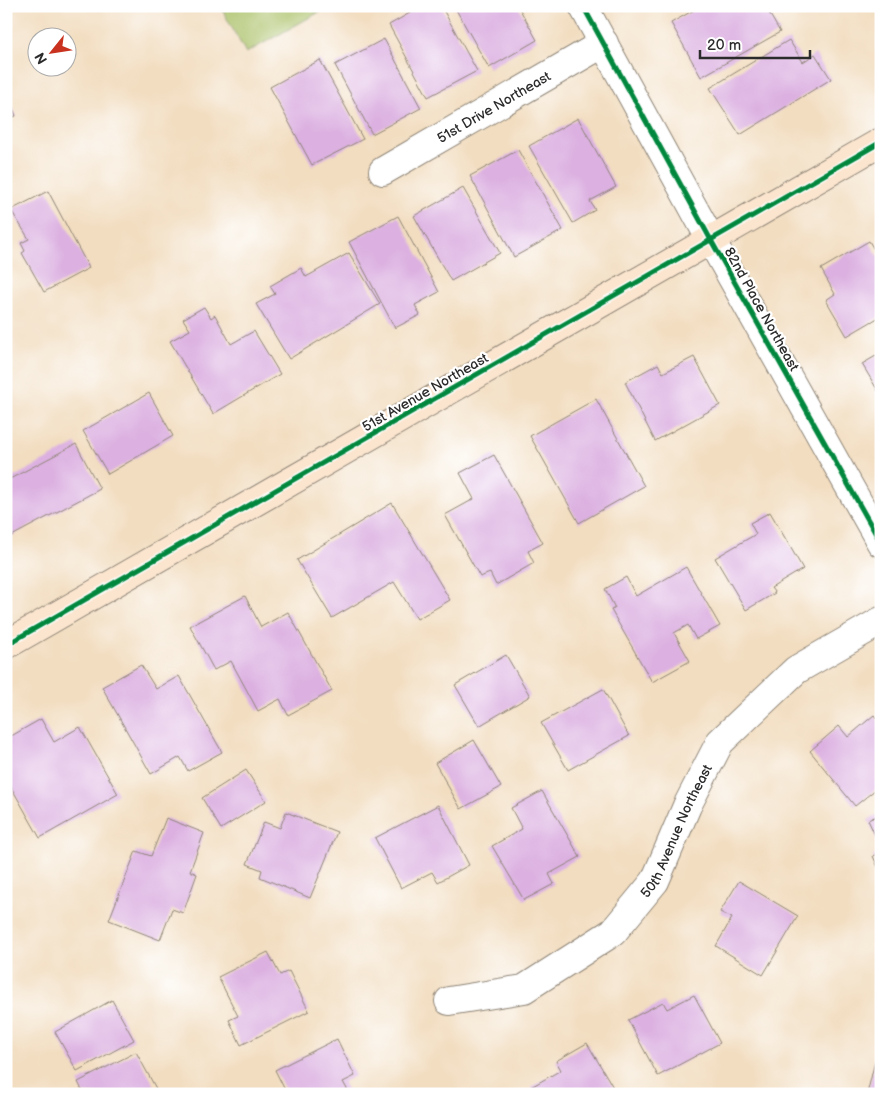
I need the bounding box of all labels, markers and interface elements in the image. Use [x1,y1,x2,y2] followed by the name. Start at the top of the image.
[28,28,78,78] north arrow
[700,28,810,60] scale bar
[707,36,741,55] text: 20 m
[31,49,51,67] text: N
[434,67,554,147] street label: 51st Drive Northeast
[721,245,803,375] street label: 82nd Place Northeast
[359,349,492,435] street label: 51st Avenue Northeast
[637,761,716,901] street label: 50th Avenue Northeast

